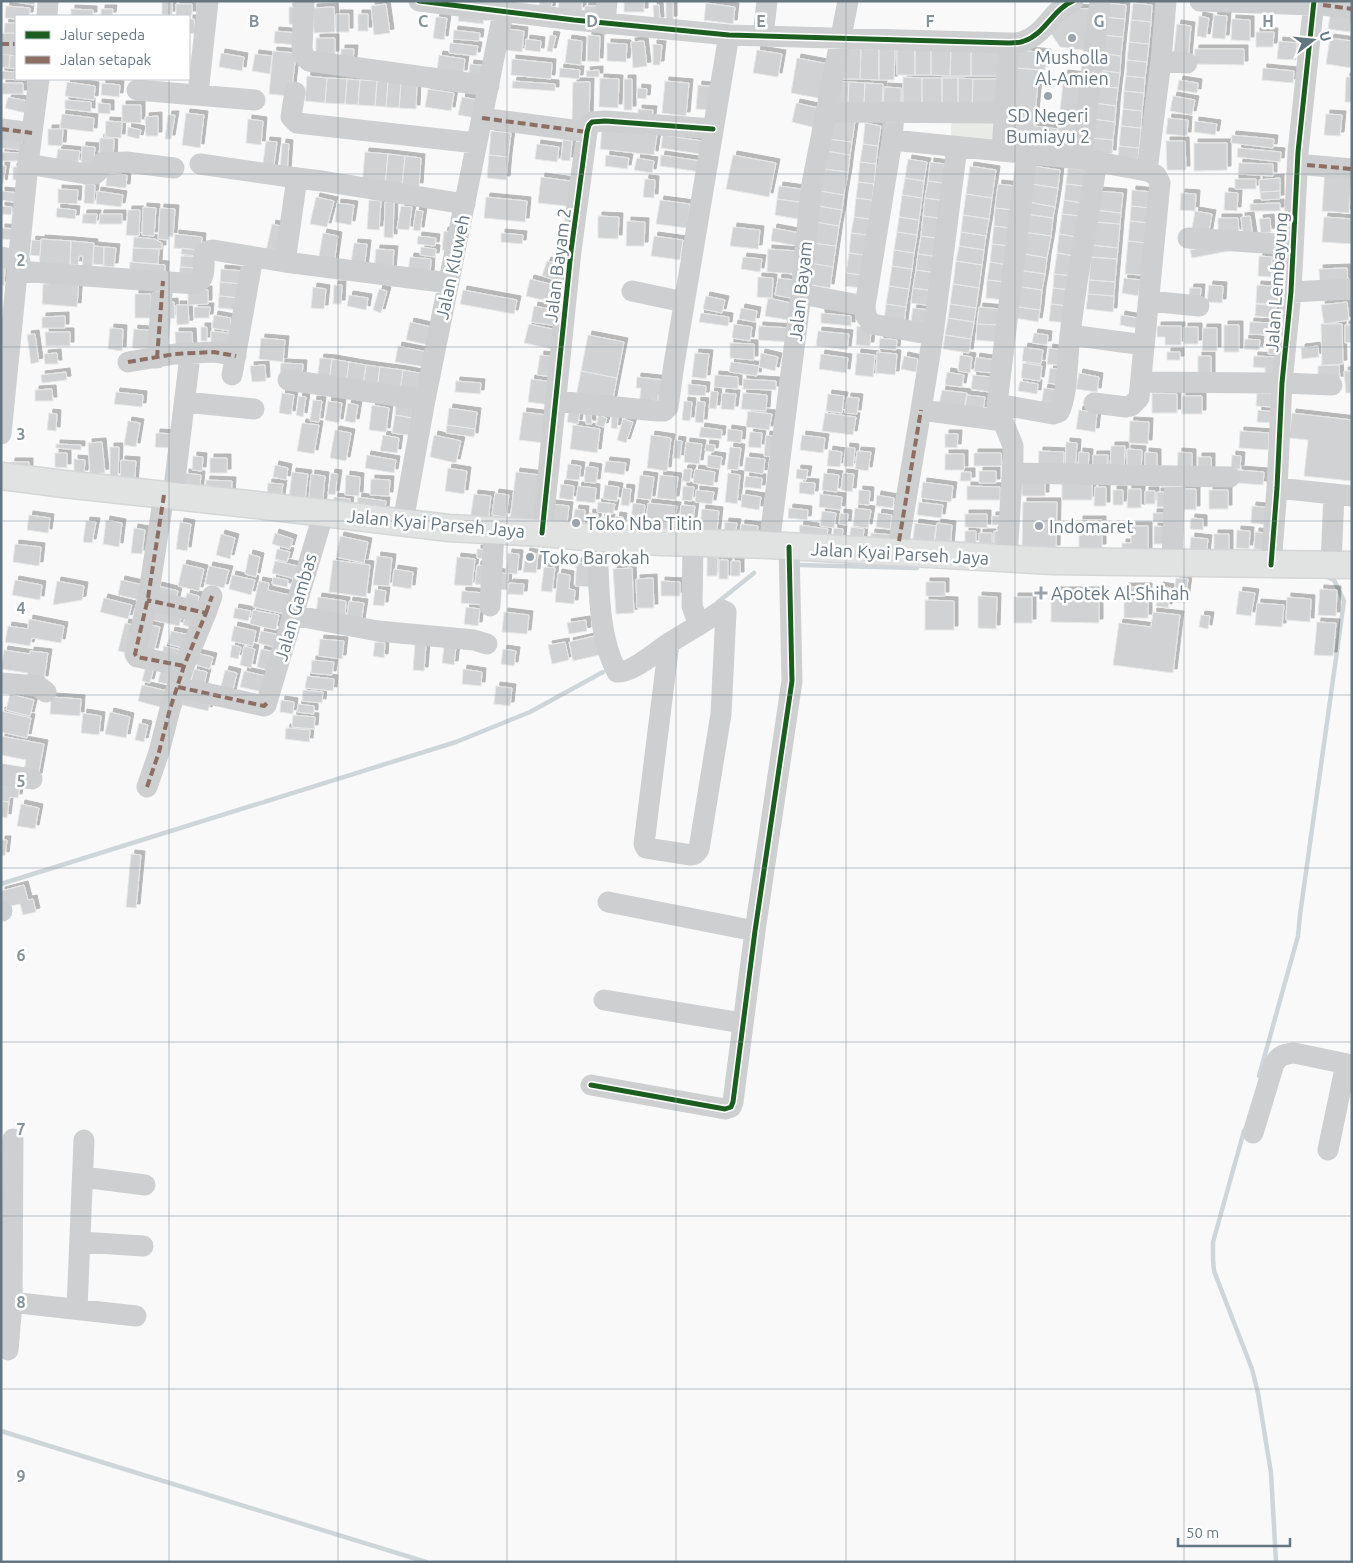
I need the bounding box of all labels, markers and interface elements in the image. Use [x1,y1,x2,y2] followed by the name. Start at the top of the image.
[249,12,259,30] text: B
[418,12,428,30] text: C
[586,12,598,30] text: D
[756,12,766,30] text: E
[926,12,935,30] text: F
[1093,12,1105,30] text: G
[1262,12,1274,30] text: H
[15,15,190,80] legend
[1288,15,1338,65] north arrow
[60,26,145,43] text: Jalur sepeda
[1316,29,1335,43] text: U
[1066,32,1078,44] marker: Musholla Al-Amien
[1035,47,1109,88] place label: Musholla Al-Amien
[60,51,152,68] text: Jalan setapak
[1042,90,1054,102] marker: SD Negeri Bumiayu 2
[1006,105,1090,146] place label: SD Negeri Bumiayu 2
[540,207,574,323] street label: Jalan Bayam 2
[1261,211,1291,353] street label: Jalan Lembayung
[431,213,473,321] street label: Jalan Kluweh
[785,240,815,342] street label: Jalan Bayam
[16,251,26,269] text: 2
[16,425,26,443] text: 3
[346,505,526,541] street label: Jalan Kyai Parseh Jaya
[586,513,702,533] place label: Toko Nba Titin
[1049,516,1134,536] place label: Indomaret
[570,517,582,529] marker: Toko Nba Titin
[1033,520,1045,532] marker: Indomaret
[810,538,990,568] street label: Jalan Kyai Parseh Jaya
[540,547,650,567] place label: Toko Barokah
[270,551,320,663] street label: Jalan Gambas
[524,551,536,563] marker: Toko Barokah
[1051,583,1189,603] place label: Apotek Al-Shihah
[1035,587,1047,599] marker: Apotek Al-Shihah
[16,599,26,617] text: 4
[16,772,26,790] text: 5
[16,946,26,964] text: 6
[16,1120,26,1138] text: 7
[16,1293,26,1311] text: 8
[16,1467,26,1485] text: 9
[1178,1516,1290,1548] scale bar
[1186,1524,1219,1541] text: 50 m

